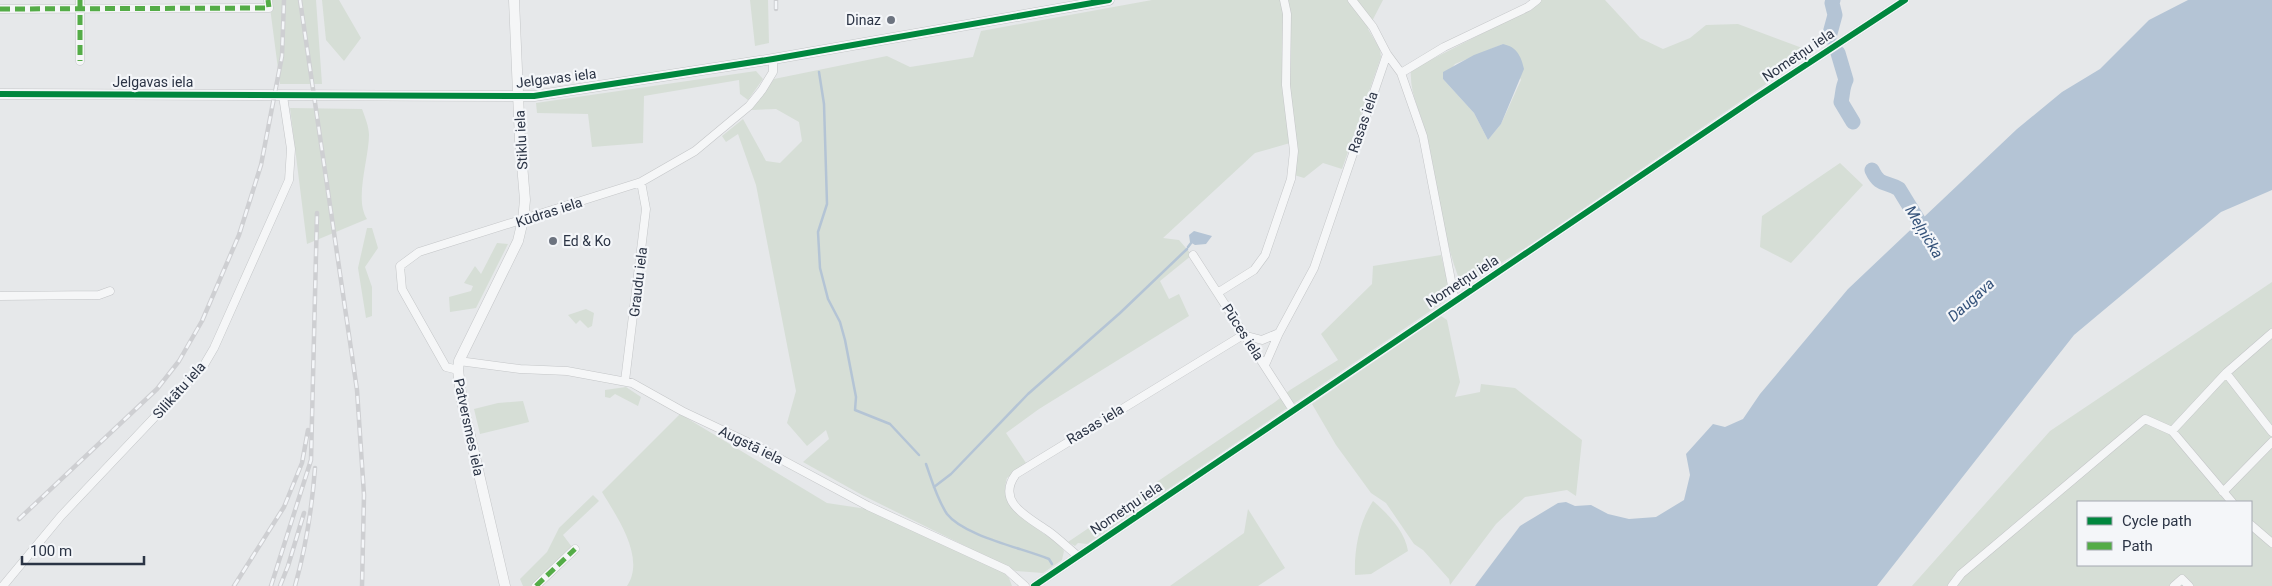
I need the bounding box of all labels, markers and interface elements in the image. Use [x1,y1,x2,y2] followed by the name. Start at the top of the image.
[846,12,881,28] place label: Dinaz
[885,14,897,26] marker: Dinaz
[1759,25,1837,86] street label: Nometņu iela
[515,65,597,91] street label: Jelgavas iela
[113,74,193,90] street label: Jelgavas iela
[1345,89,1381,155] street label: Rasas iela
[511,110,531,170] street label: Stiklu iela
[514,194,584,230] street label: Kūdras iela
[1901,202,1947,262] water label: Meļņička
[563,233,611,249] place label: Ed & Ko
[547,235,559,247] marker: Ed & Ko
[626,246,650,318] street label: Graudu iela
[1423,252,1502,311] street label: Nometņu iela
[1944,274,1998,326] water label: Daugava
[1219,301,1267,363] street label: Pūces iela
[149,358,209,422] street label: Silikātu iela
[451,377,487,477] street label: Patversmes iela
[1064,401,1126,447] street label: Rasas iela
[716,423,786,467] street label: Augstā iela
[1087,478,1165,539] street label: Nometņu iela
[2077,501,2252,566] legend
[2122,512,2192,530] text: Cycle path
[22,534,145,566] scale bar
[2122,537,2153,555] text: Path
[30,542,72,560] text: 100 m

